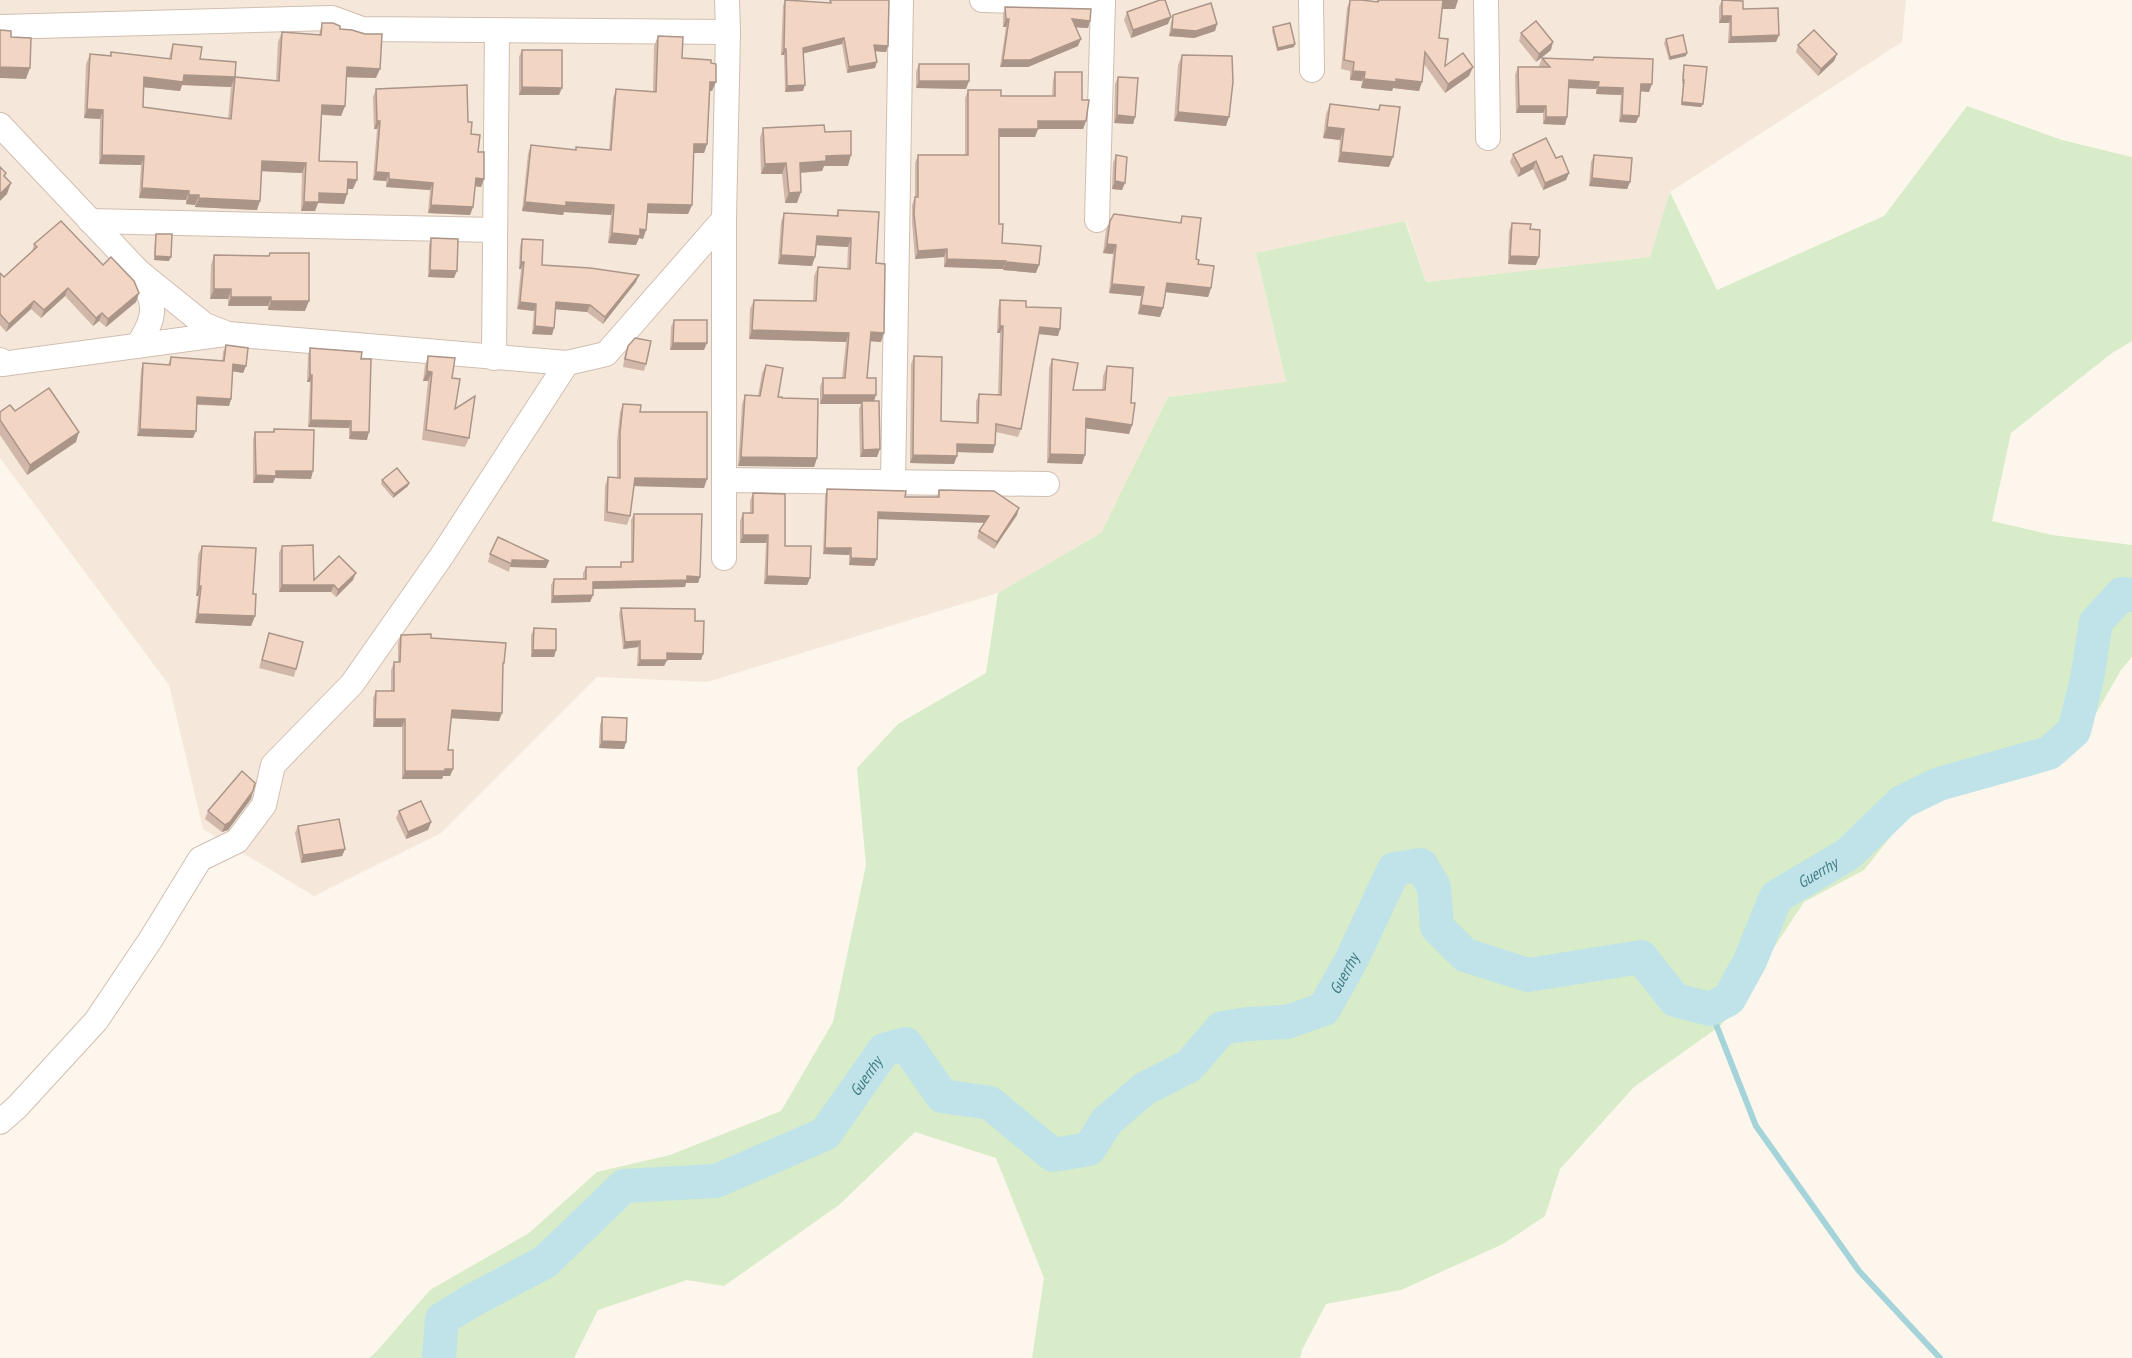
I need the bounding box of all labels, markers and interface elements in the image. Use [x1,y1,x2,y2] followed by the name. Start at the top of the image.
[1793,852,1843,892] water label: Guerrhy
[1325,948,1364,997] water label: Guerrhy
[845,1051,887,1100] water label: Guerrhy

